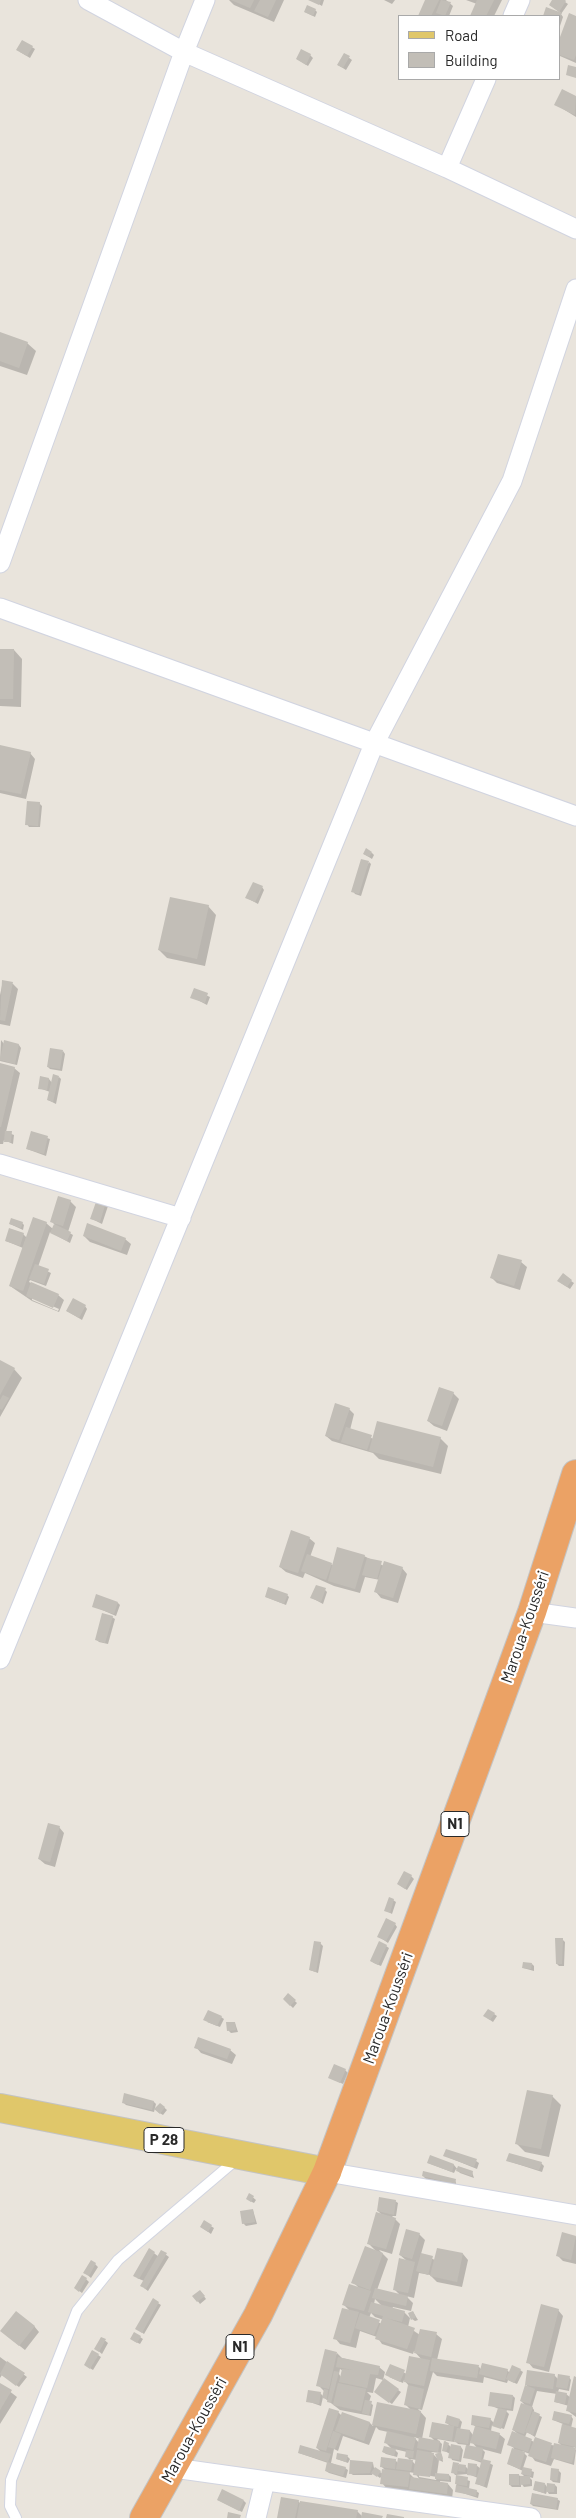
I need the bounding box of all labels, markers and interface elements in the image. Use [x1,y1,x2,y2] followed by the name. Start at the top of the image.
[398,15,561,80] legend
[445,26,478,44] text: Road
[445,51,498,69] text: Building
[497,1568,553,1686] street label: Maroua-Kousséri
[441,1812,469,1836] road number: N1
[359,1949,417,2067] street label: Maroua-Kousséri
[144,2128,184,2152] road number: P 28
[226,2334,254,2360] road number: N1
[157,2374,231,2486] street label: Maroua-Kousséri

